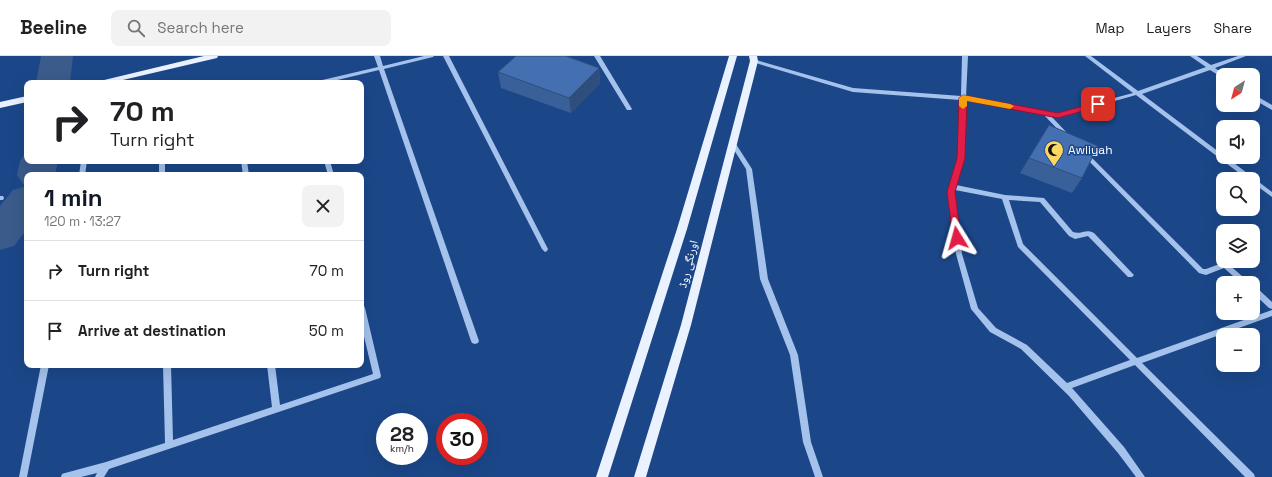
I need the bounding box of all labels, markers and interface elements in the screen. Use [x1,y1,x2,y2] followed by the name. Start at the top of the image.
[111,10,391,46] search box
[20,15,87,40] text: Beeline
[125,17,147,39] icon: search
[157,18,244,37] text: Search here
[1095,19,1125,37] text: Map
[1147,19,1191,37] text: Layers
[1213,19,1252,37] text: Share
[1216,68,1260,112] north arrow
[1216,68,1260,372] map controls
[1081,87,1115,121] pin
[110,93,175,129] text: 70 m
[1087,93,1109,115] icon: arrive
[44,96,96,148] icon: right
[1216,120,1260,164] button: sound
[110,128,194,151] text: Turn right
[1043,139,1065,167] mosque icon: Awliyah
[1068,142,1113,158] place label: Awliyah
[1216,172,1260,216] button: search
[44,182,103,213] text: 1 min
[302,185,344,227] button: close
[44,213,121,230] text: 120 m · 13:27
[936,217,978,259] position arrow
[1216,224,1260,268] button: layers
[674,238,702,289] street label: اورنگی روڈ
[44,260,66,282] icon: right
[78,261,149,280] text: Turn right
[309,261,344,280] text: 70 m
[1216,276,1260,320] button: +
[44,320,66,342] icon: arrive
[78,321,226,340] text: Arrive at destination
[309,321,344,340] text: 50 m
[1216,328,1260,372] button: −
[436,413,488,465] speed limit sign: 30
[390,421,414,447] text: 28
[390,442,414,455] text: km/h

